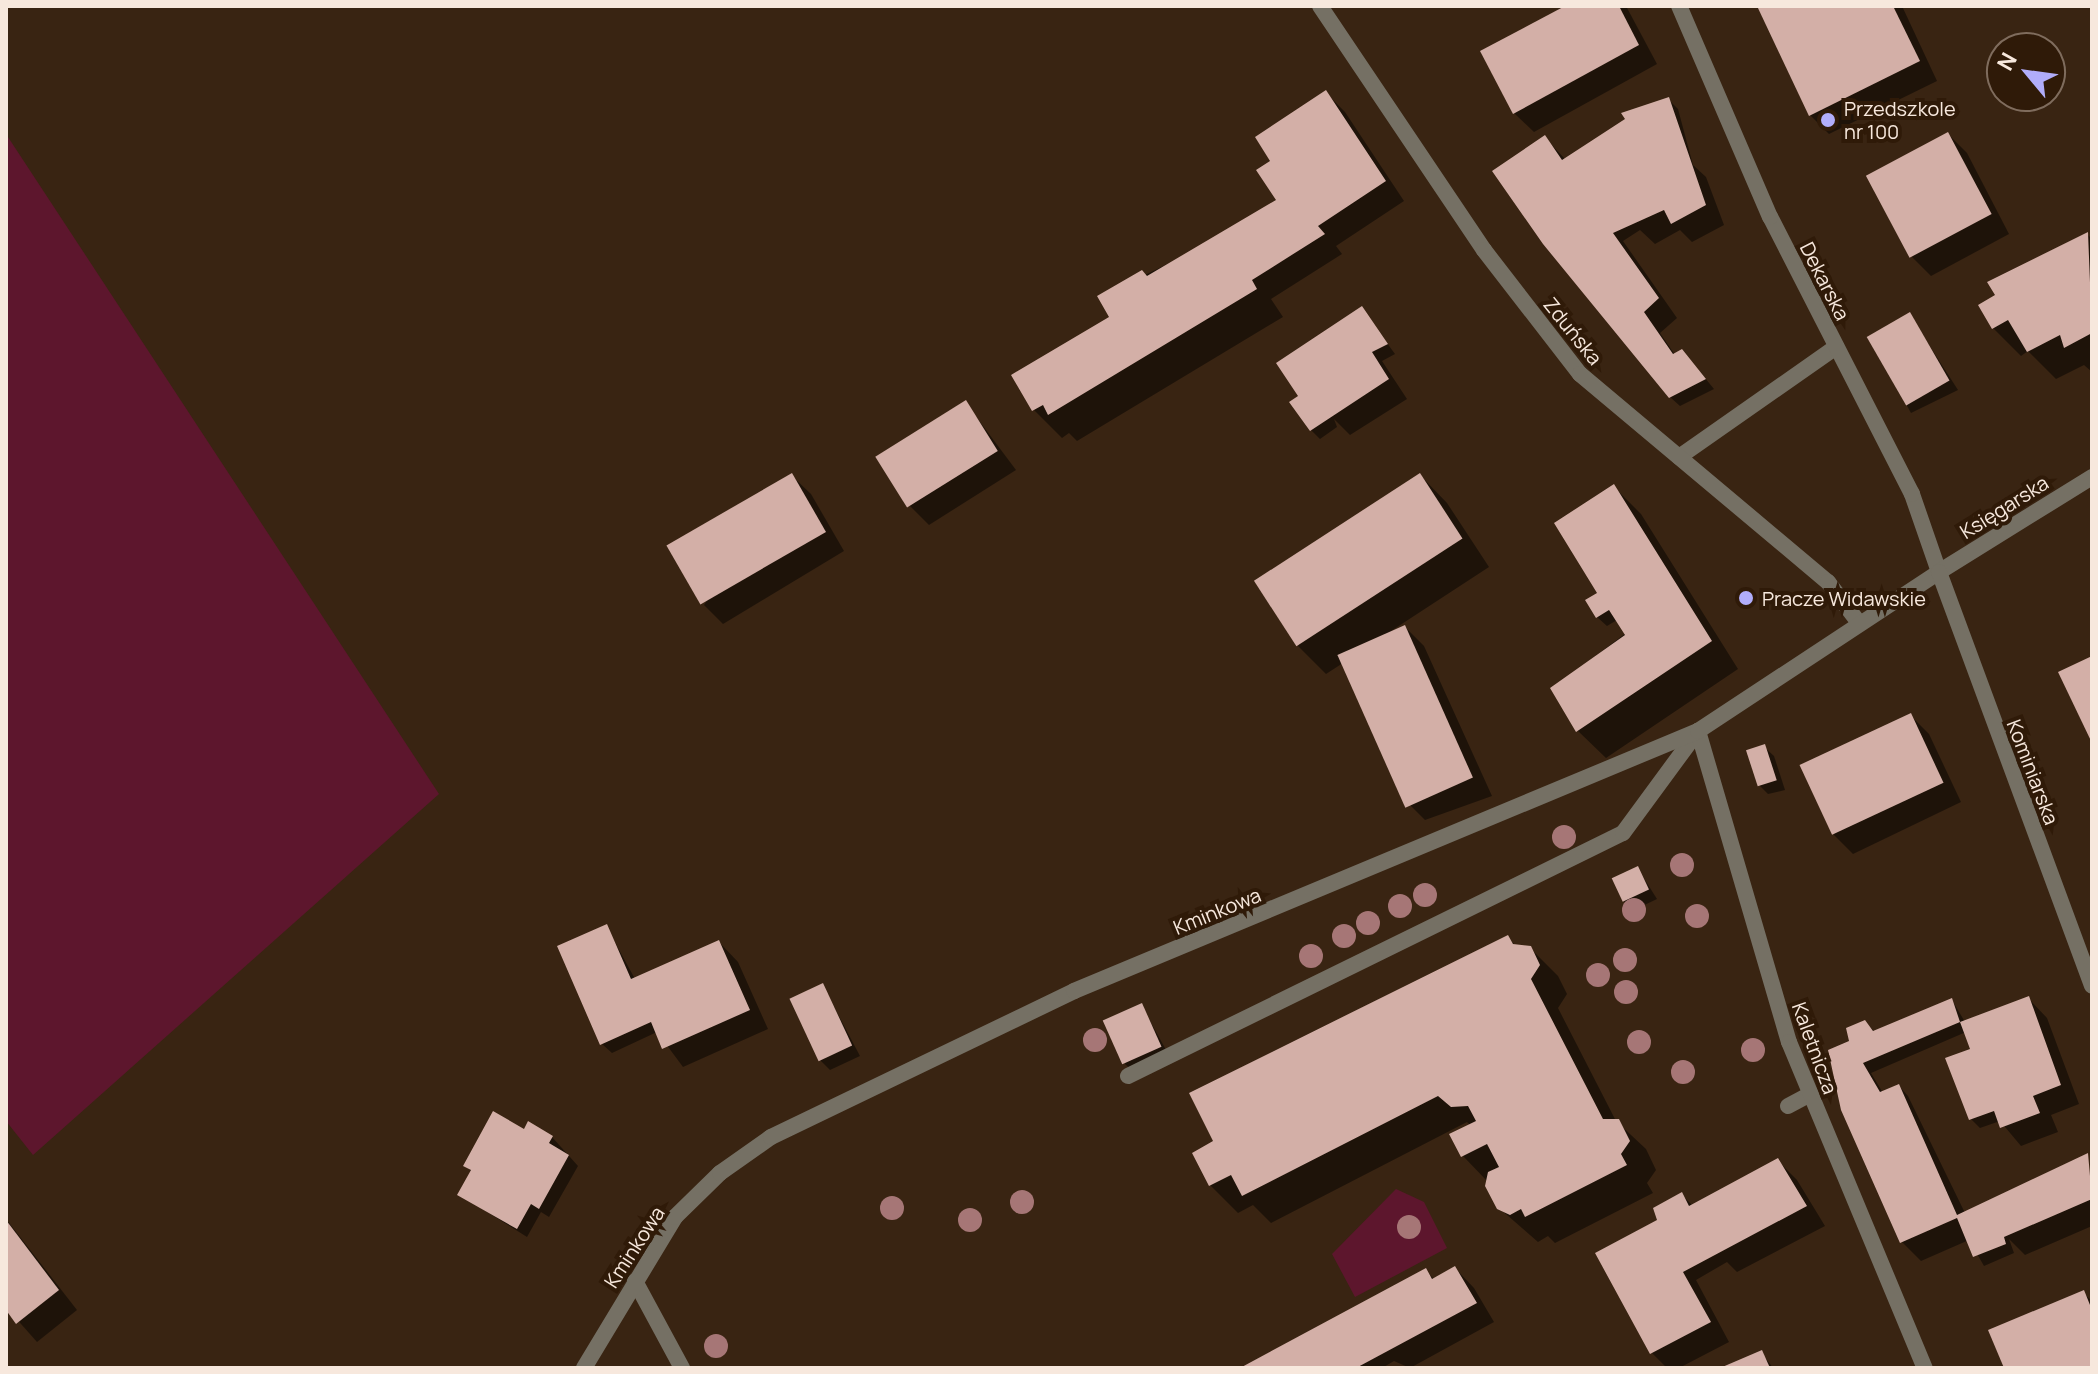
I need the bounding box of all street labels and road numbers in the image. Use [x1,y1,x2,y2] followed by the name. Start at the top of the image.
[1795,238,1855,324] street label: Dekarska
[1539,293,1607,369] street label: Zduńska
[1955,470,2053,544] street label: Księgarska
[2002,716,2064,828] street label: Kominiarska
[1170,883,1264,939] street label: Kminkowa
[1787,999,1843,1097] street label: Kaletnicza
[599,1202,669,1292] street label: Kminkowa

